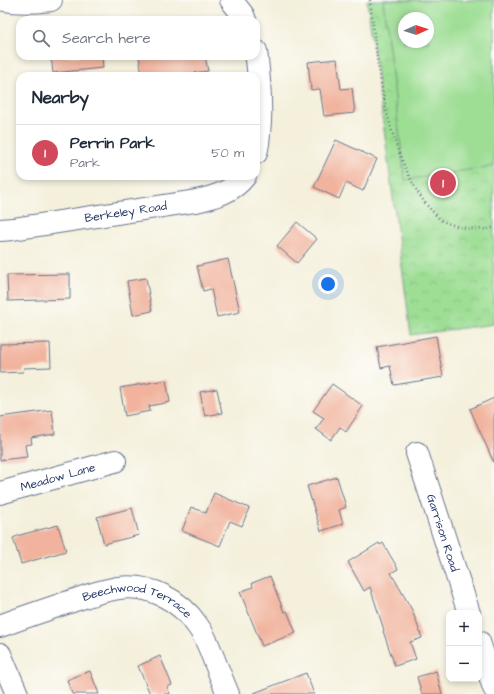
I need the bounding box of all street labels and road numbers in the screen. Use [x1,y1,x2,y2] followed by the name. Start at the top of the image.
[83,198,168,227] street label: Berkeley Road
[19,459,98,496] street label: Meadow Lane
[422,492,463,574] street label: Garrison Road
[80,579,196,623] street label: Beechwood Terrace

